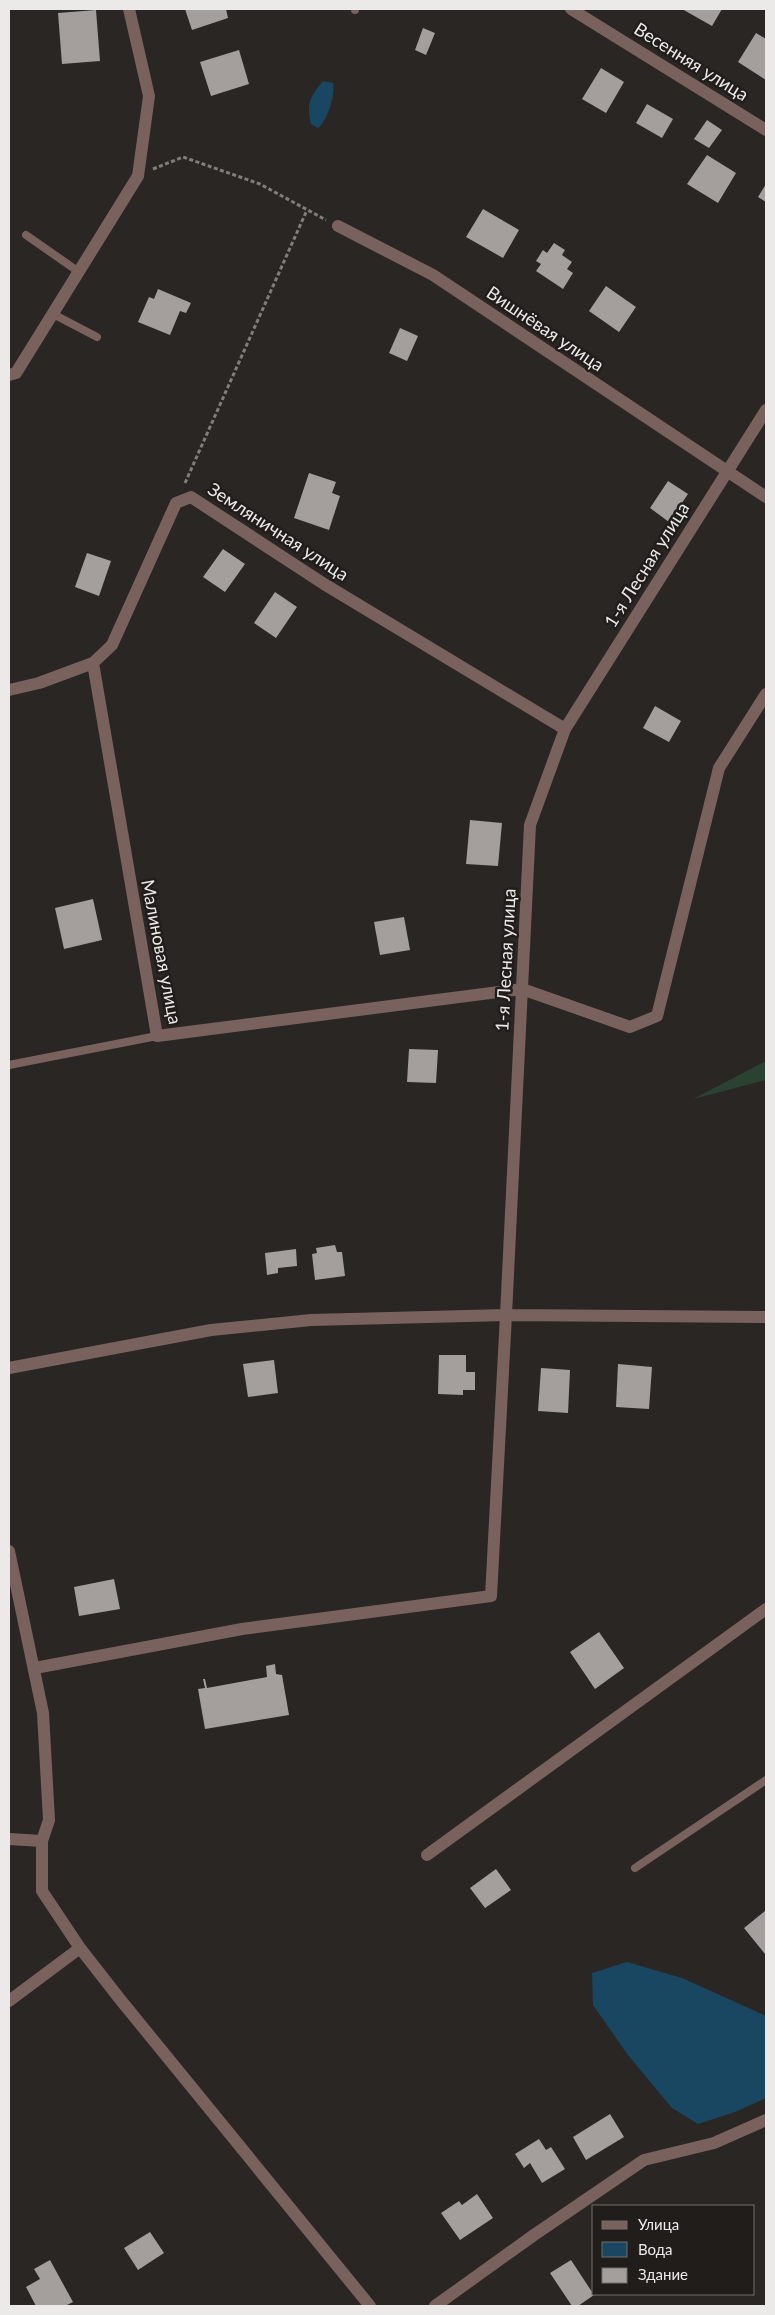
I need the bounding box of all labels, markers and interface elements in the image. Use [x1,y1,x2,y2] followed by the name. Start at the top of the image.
[630,17,753,105] street label: Весенняя улица
[483,281,608,376] street label: Вишнёвая улица
[204,477,353,585] street label: Земляничная улица
[599,498,693,631] street label: 1-я Лесная улица
[137,877,187,1026] street label: Малиновая улица
[490,888,520,1032] street label: 1-я Лесная улица
[592,2205,755,2295] legend
[638,2215,679,2233] text: Улица
[638,2240,673,2258] text: Вода
[638,2265,688,2283] text: Здание

